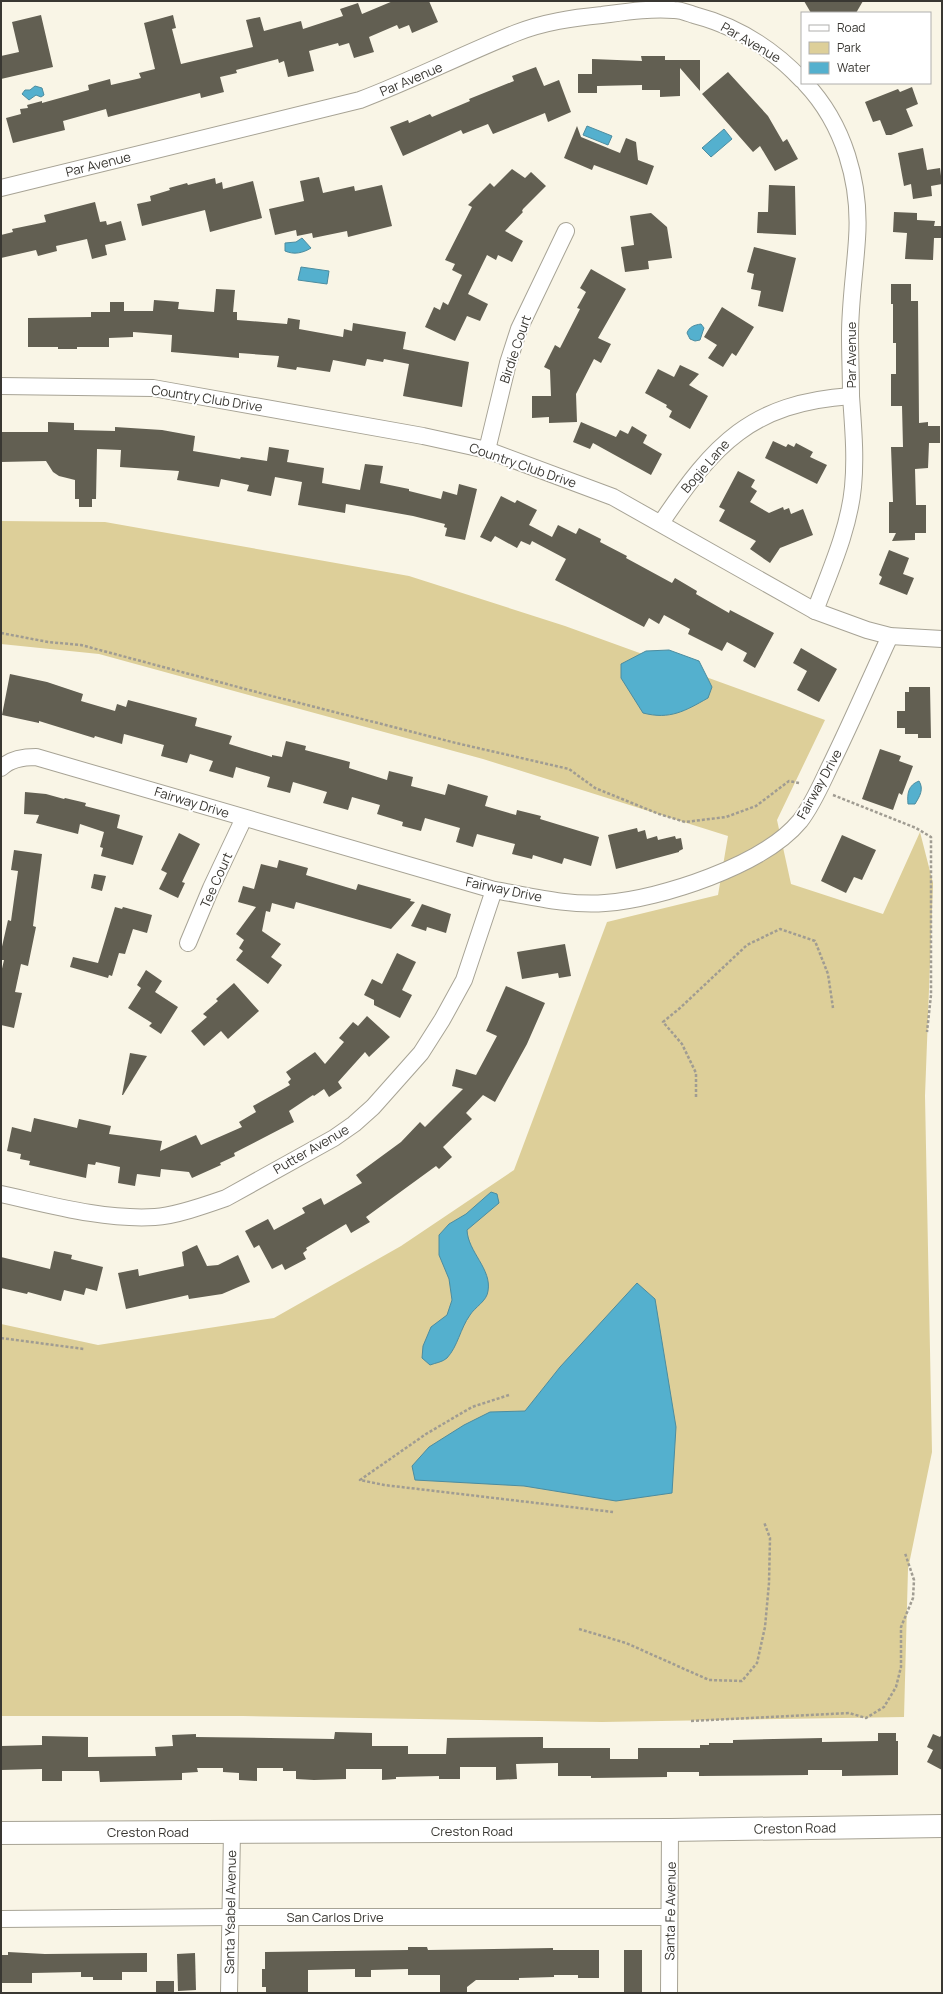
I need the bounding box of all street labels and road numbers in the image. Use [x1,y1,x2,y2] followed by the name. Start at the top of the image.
[718,18,785,67] street label: Par Avenue
[377,58,446,100] street label: Par Avenue
[64,147,133,181] street label: Par Avenue
[495,312,535,386] street label: Birdie Court
[842,321,860,388] street label: Par Avenue
[150,380,264,416] street label: Country Club Drive
[677,435,734,497] street label: Bogie Lane
[467,438,579,492] street label: Country Club Drive
[792,745,846,822] street label: Fairway Drive
[152,782,232,822] street label: Fairway Drive
[196,849,236,911] street label: Tee Court
[464,872,544,906] street label: Fairway Drive
[270,1120,352,1178] street label: Putter Avenue
[754,1818,836,1838] street label: Creston Road
[431,1822,513,1840] street label: Creston Road
[107,1823,189,1841] street label: Creston Road
[220,1850,240,1974] street label: Santa Ysabel Avenue
[660,1861,680,1961] street label: Santa Fe Avenue
[286,1908,384,1926] street label: San Carlos Drive

